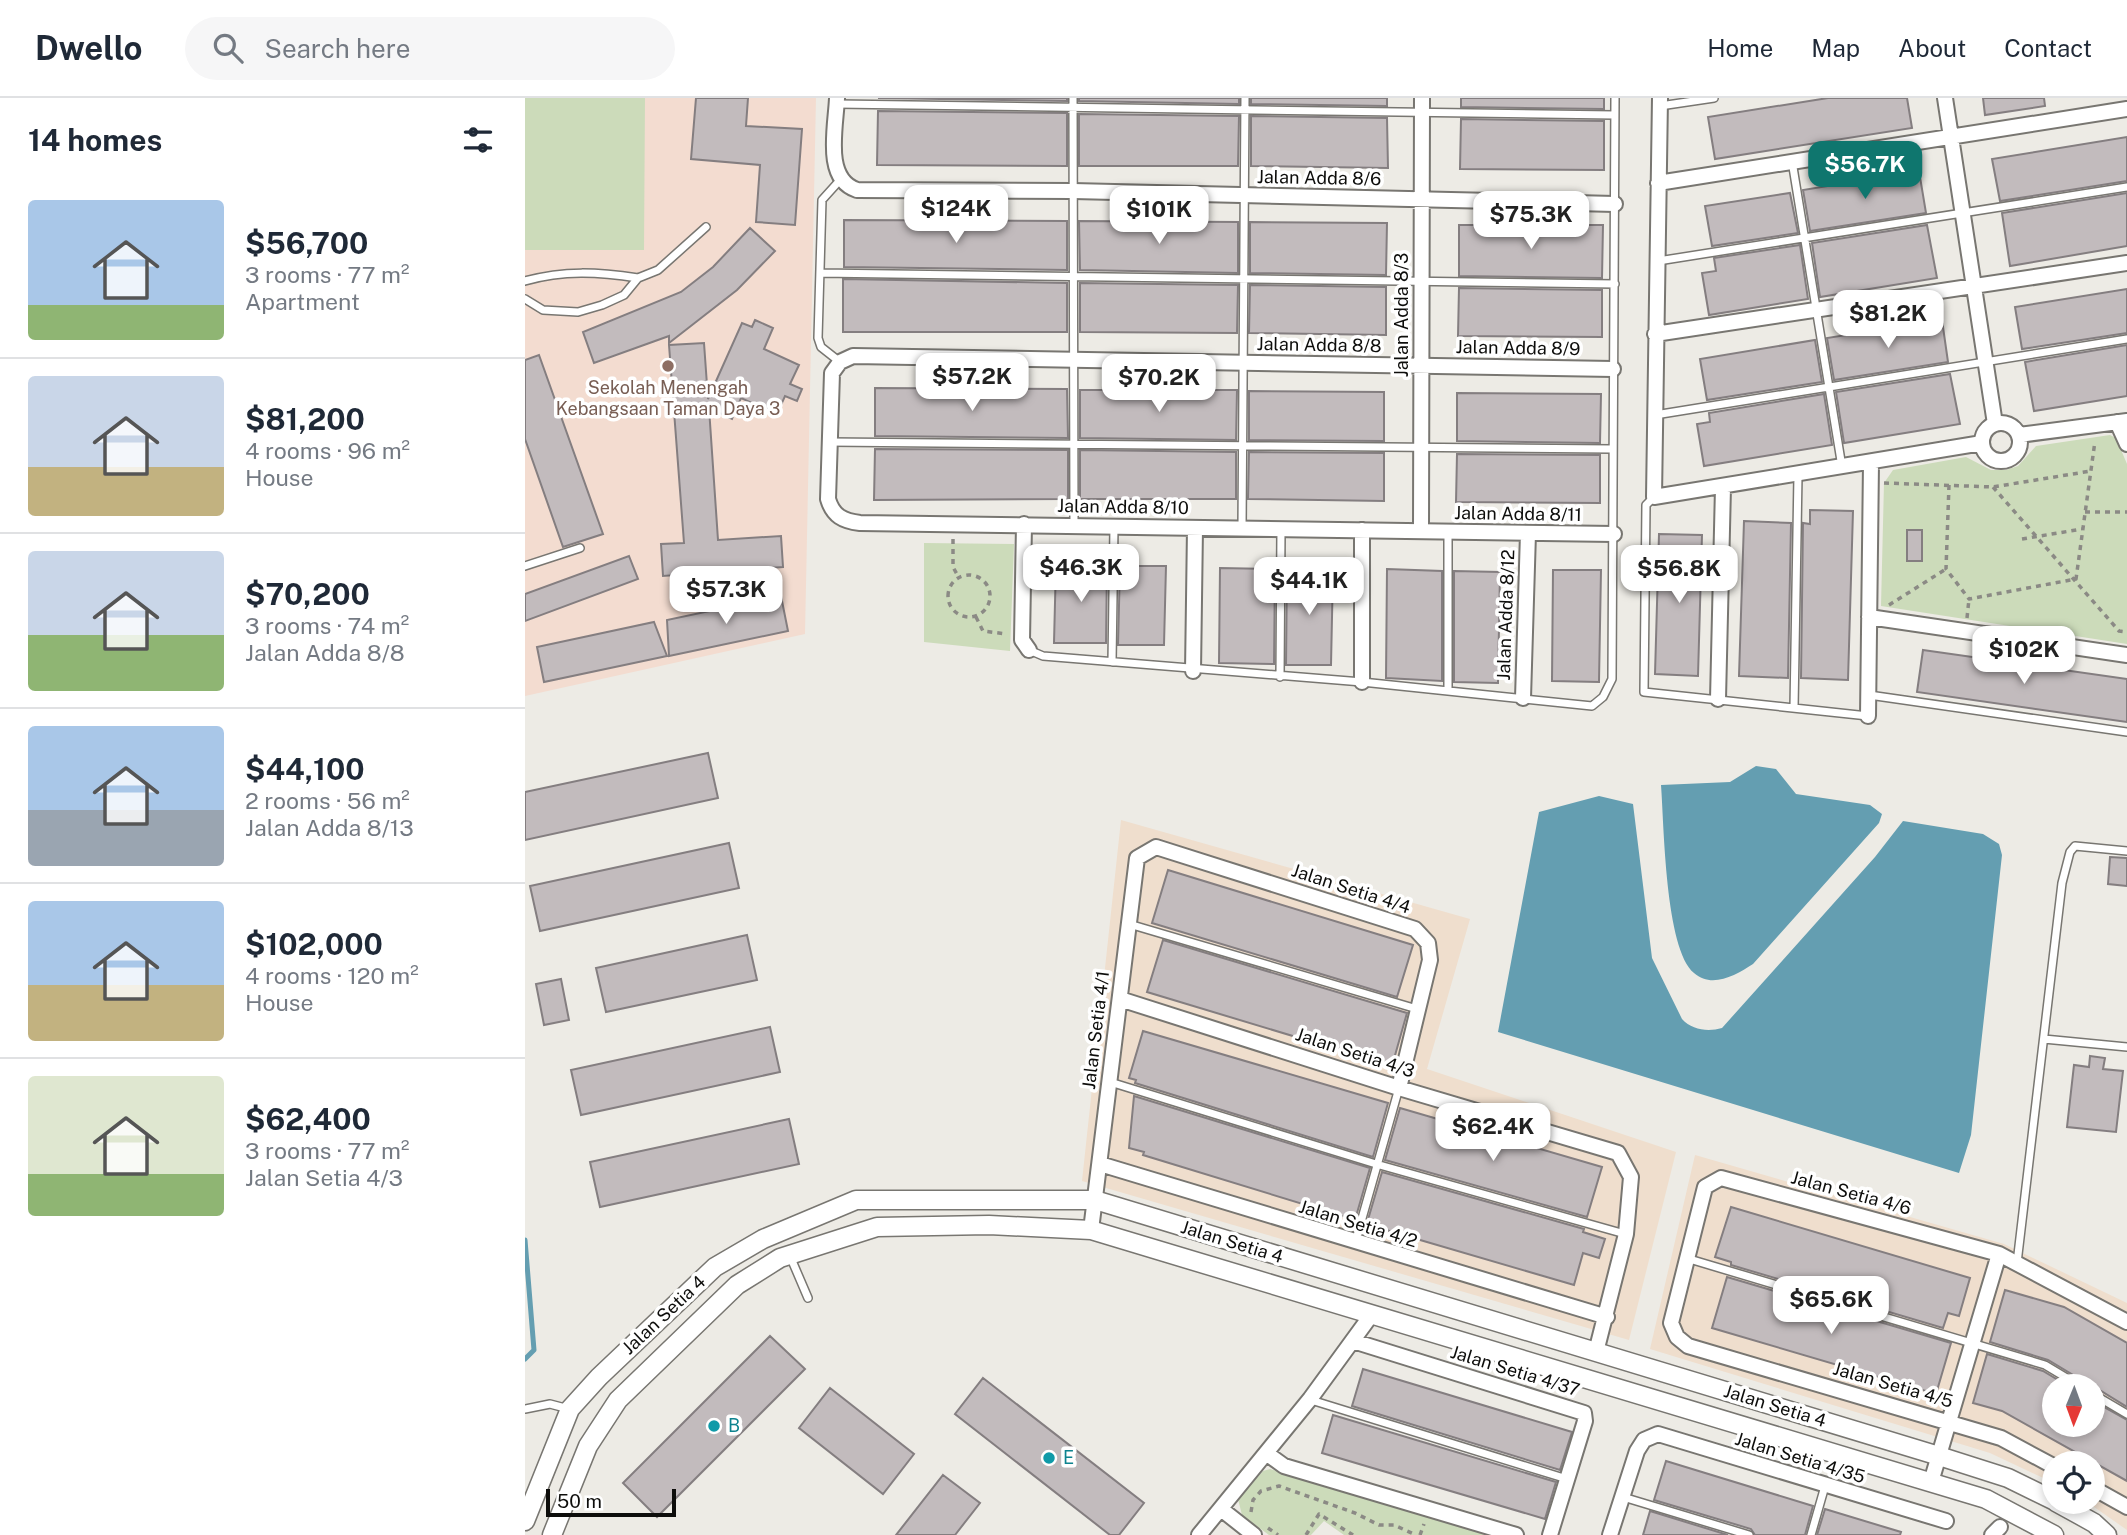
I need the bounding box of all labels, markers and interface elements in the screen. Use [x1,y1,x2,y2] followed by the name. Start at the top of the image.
[185,17,675,80] search box
[35,29,143,67] text: Dwello
[209,29,247,67] icon: search
[265,33,411,64] text: Search here
[1707,34,1773,62] text: Home
[1811,34,1860,62] text: Map
[1898,34,1966,62] text: About
[2004,34,2092,62] text: Contact
[459,121,497,159] icon: filters
[28,122,162,158] text: 14 homes
[1808,141,1922,201] pin: $56.7K
[1824,150,1906,177] text: $56.7K
[1257,166,1381,189] street label: Jalan Adda 8/6
[907,186,1005,245] pin: $124K
[1110,186,1208,246] pin: $101K
[1474,192,1588,251] pin: $75.3K
[920,194,992,221] text: $124K
[1126,195,1192,222] text: $101K
[1489,200,1573,227] text: $75.3K
[245,225,368,261] text: $56,700
[84,228,168,312] icon: home
[1391,253,1412,377] street label: Jalan Adda 8/3
[245,261,409,288] text: 3 rooms · 77 m²
[245,288,360,315] text: Apartment
[1831,290,1945,350] pin: $81.2K
[1849,299,1927,326] text: $81.2K
[1256,333,1382,356] street label: Jalan Adda 8/8
[1456,336,1580,359] street label: Jalan Adda 8/9
[915,354,1029,413] pin: $57.2K
[1102,354,1216,414] pin: $70.2K
[660,358,676,374] marker: Sekolah Menengah Kebangsaan Taman Daya 3
[932,362,1012,389] text: $57.2K
[1118,363,1200,390] text: $70.2K
[556,377,780,419] place label: Sekolah Menengah Kebangsaan Taman Daya 3
[245,401,365,437] text: $81,200
[84,404,168,488] icon: home
[245,437,410,464] text: 4 rooms · 96 m²
[245,464,313,491] text: House
[1057,495,1189,518] street label: Jalan Adda 8/10
[1454,502,1582,525] street label: Jalan Adda 8/11
[1024,545,1138,604] pin: $46.3K
[1622,546,1736,605] pin: $56.8K
[1493,549,1518,681] street label: Jalan Adda 8/12
[1039,553,1123,580] text: $46.3K
[1637,554,1721,581] text: $56.8K
[1252,558,1366,617] pin: $44.1K
[669,566,783,626] pin: $57.3K
[1270,566,1348,593] text: $44.1K
[686,575,766,602] text: $57.3K
[245,576,370,612] text: $70,200
[84,579,168,663] icon: home
[245,612,409,639] text: 3 rooms · 74 m²
[1975,626,2073,686] pin: $102K
[1988,635,2060,662] text: $102K
[245,639,405,666] text: Jalan Adda 8/8
[245,751,365,787] text: $44,100
[84,754,168,838] icon: home
[245,787,410,814] text: 2 rooms · 56 m²
[245,814,414,841] text: Jalan Adda 8/13
[1289,859,1413,918] street label: Jalan Setia 4/4
[245,926,383,962] text: $102,000
[84,929,168,1013] icon: home
[245,962,419,989] text: 4 rooms · 120 m²
[1078,969,1113,1091] street label: Jalan Setia 4/1
[245,989,313,1016] text: House
[1293,1023,1417,1082] street label: Jalan Setia 4/3
[245,1101,371,1137] text: $62,400
[84,1104,168,1188] icon: home
[1436,1104,1550,1163] pin: $62.4K
[1451,1112,1535,1139] text: $62.4K
[245,1137,409,1164] text: 3 rooms · 77 m²
[245,1164,403,1191] text: Jalan Setia 4/3
[1789,1166,1913,1219] street label: Jalan Setia 4/6
[1296,1195,1420,1252] street label: Jalan Setia 4/2
[1178,1216,1286,1267] street label: Jalan Setia 4
[618,1271,710,1358] street label: Jalan Setia 4
[1774,1276,1888,1336] pin: $65.6K
[1789,1285,1873,1312] text: $65.6K
[1448,1341,1582,1400] street label: Jalan Setia 4/37
[1831,1357,1956,1412] street label: Jalan Setia 4/5
[2042,1374,2105,1437] north arrow
[2042,1374,2105,1514] map controls
[1721,1380,1829,1431] street label: Jalan Setia 4
[728,1415,740,1436] place label: B
[706,1418,722,1434] marker: B
[1732,1428,1868,1487] street label: Jalan Setia 4/35
[1063,1447,1074,1468] place label: E
[1041,1450,1057,1466] marker: E
[2042,1451,2105,1514] button: locate
[546,1486,675,1518] scale bar
[557,1490,602,1512] text: 50 m

